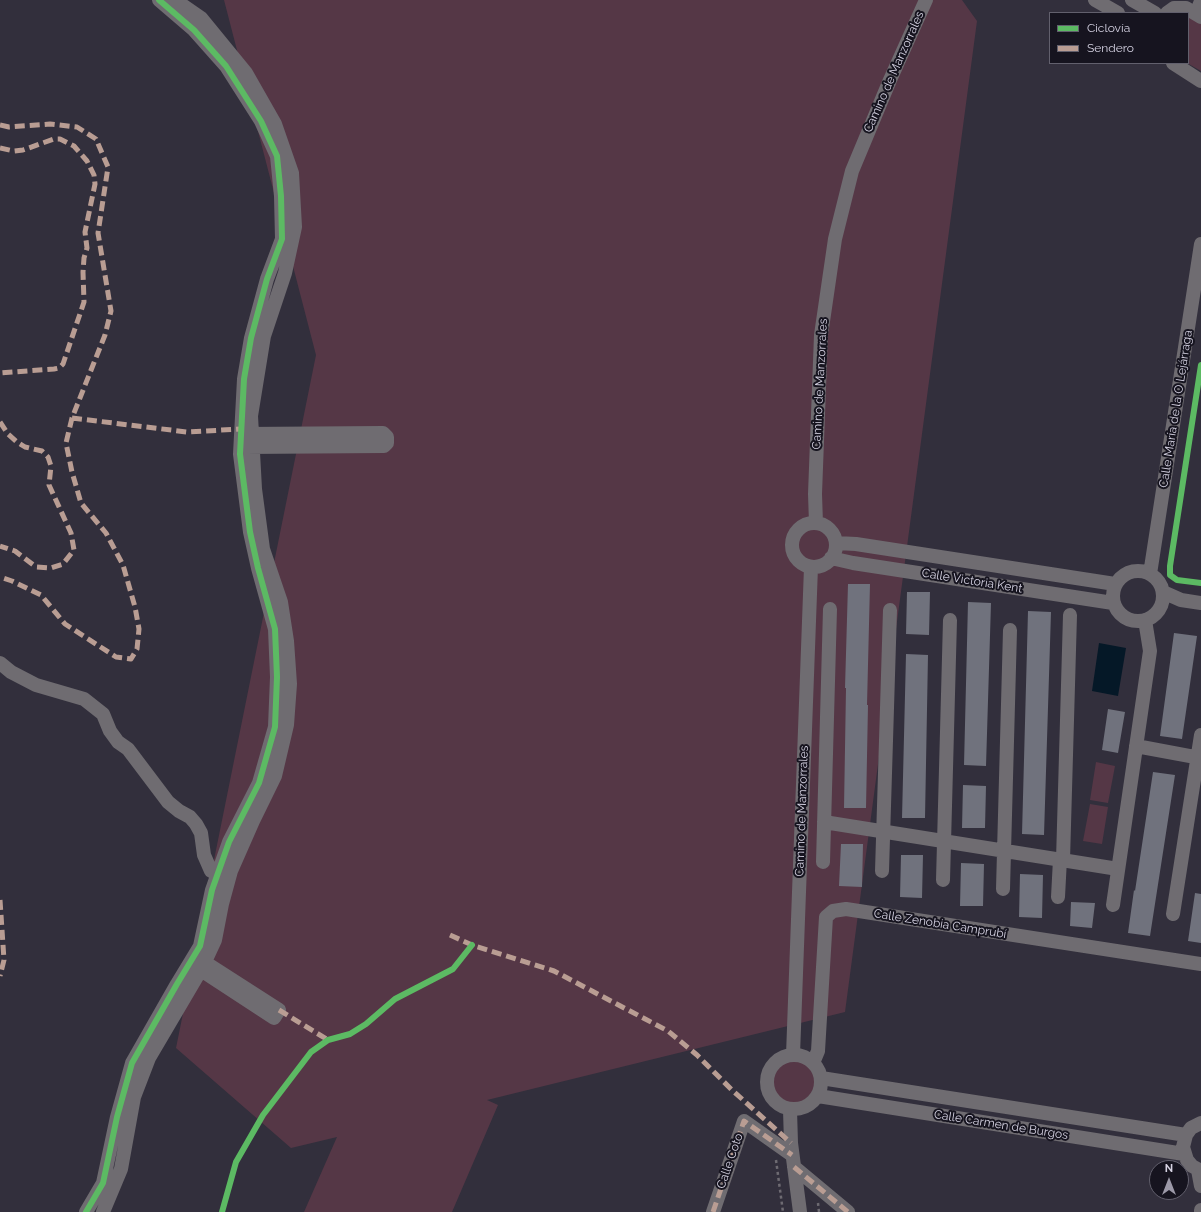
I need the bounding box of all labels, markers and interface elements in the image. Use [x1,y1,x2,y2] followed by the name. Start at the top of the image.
[861,9,927,135] street label: Camino de Manzorrales
[1049,12,1189,64] legend
[1087,21,1130,35] text: Ciclovía
[1087,41,1134,55] text: Sendero
[809,318,831,450] street label: Camino de Manzorrales
[1156,329,1196,489] street label: Calle María de la O Lejárraga
[921,566,1023,596] street label: Calle Victoria Kent
[793,745,811,877] street label: Camino de Manzorrales
[873,906,1007,942] street label: Calle Zenobia Camprubí
[933,1107,1069,1143] street label: Calle Carmen de Burgos
[714,1131,746,1191] street label: Calle Coto
[1149,1160,1189,1200] north arrow
[1165,1162,1173,1175] text: N

